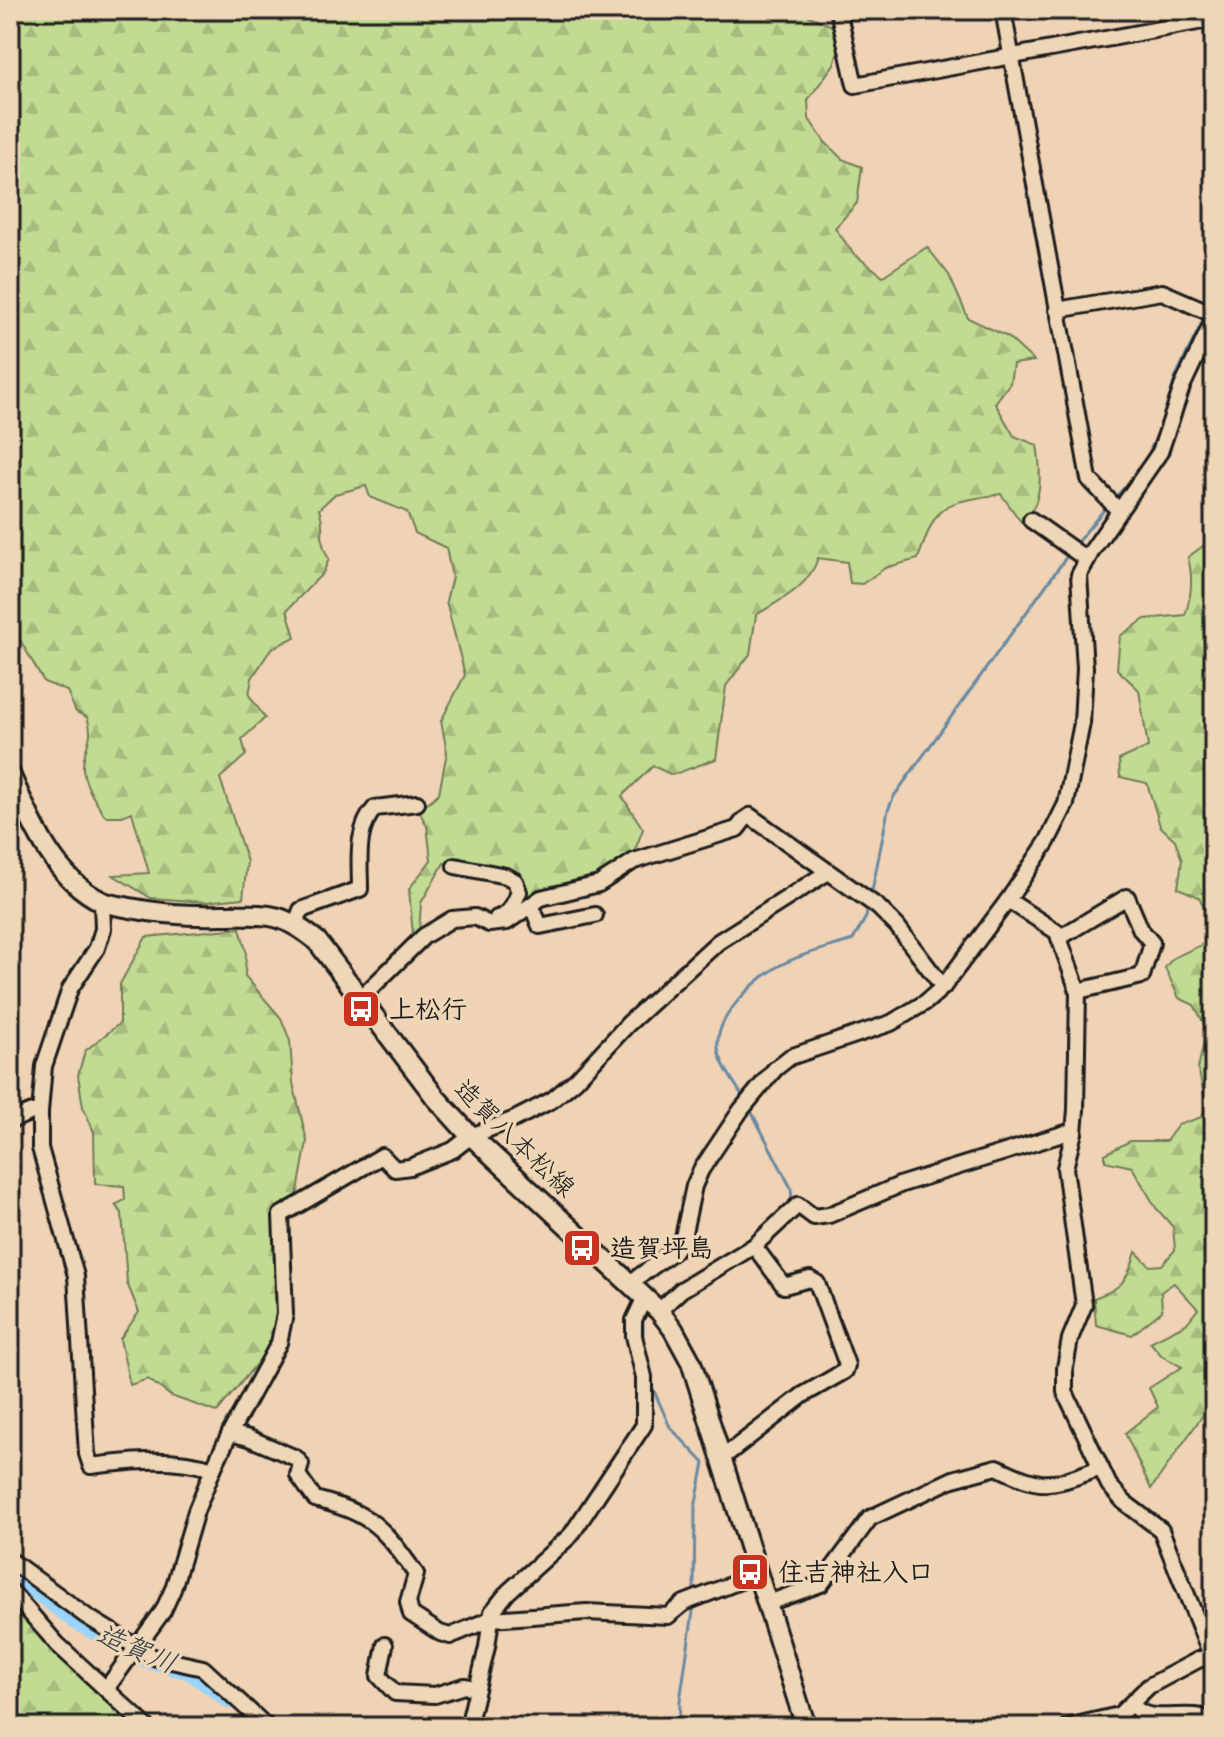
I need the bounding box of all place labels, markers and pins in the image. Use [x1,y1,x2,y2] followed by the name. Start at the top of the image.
[340,988,382,1030] bus stop icon: 上松行
[389,994,467,1031] place label: 上松行
[561,1227,603,1269] bus stop icon: 造賀坪島
[610,1233,714,1270] place label: 造賀坪島
[729,1551,771,1593] bus stop icon: 住吉神社入口
[778,1557,934,1594] place label: 住吉神社入口

